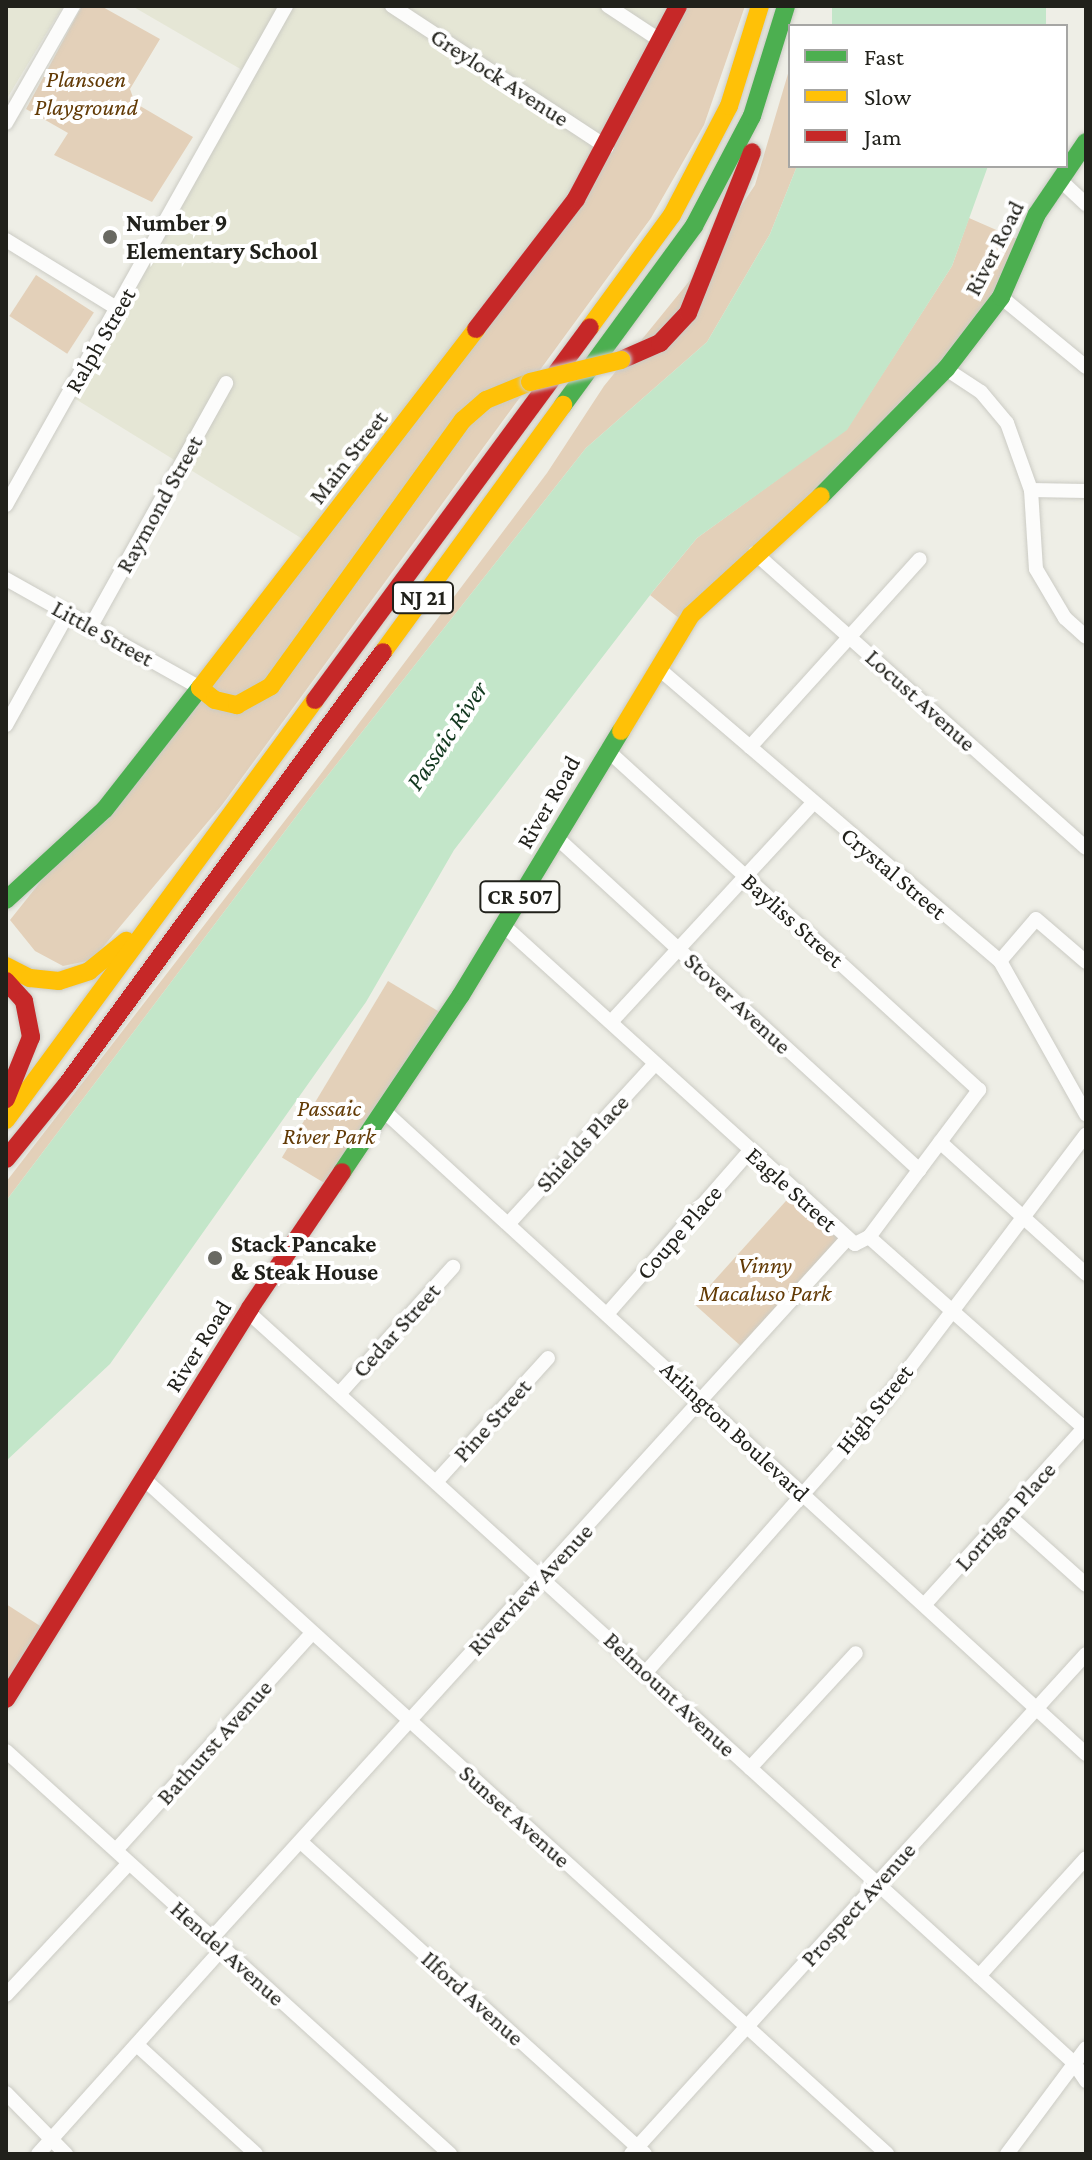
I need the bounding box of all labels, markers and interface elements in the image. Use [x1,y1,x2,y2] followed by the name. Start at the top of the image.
[425,21,575,133] street label: Greylock Avenue
[788,24,1068,168] legend
[864,43,904,70] text: Fast
[34,65,138,121] park label: Plansoen Playground
[864,83,911,110] text: Slow
[864,123,902,150] text: Jam
[958,196,1030,300] street label: River Road
[126,209,318,265] place label: Number 9 Elementary School
[101,228,119,246] marker: Number 9 Elementary School
[58,282,142,398] street label: Ralph Street
[303,404,393,510] street label: Main Street
[109,430,209,578] street label: Raymond Street
[391,580,455,616] road number: NJ 21
[47,593,159,673] street label: Little Street
[860,643,982,757] street label: Locust Avenue
[399,675,495,797] water label: Passaic River
[510,750,586,854] street label: River Road
[835,821,953,925] street label: Crystal Street
[736,867,850,973] street label: Bayliss Street
[478,879,562,915] road number: CR 507
[678,946,798,1060] street label: Stover Avenue
[529,1088,635,1198] street label: Shields Place
[282,1094,376,1150] park label: Passaic River Park
[740,1140,844,1238] street label: Eagle Street
[630,1179,728,1285] street label: Coupe Place
[231,1230,378,1286] place label: Stack Pancake & Steak House
[206,1249,224,1267] marker: Stack Pancake & Steak House
[699,1251,831,1307] park label: Vinny Macaluso Park
[346,1277,446,1383] street label: Cedar Street
[159,1295,237,1397] street label: River Road
[654,1355,816,1507] street label: Arlington Boulevard
[829,1358,919,1460] street label: High Street
[447,1372,537,1468] street label: Pine Street
[948,1455,1062,1577] street label: Lorrigan Place
[461,1517,599,1661] street label: Riverview Avenue
[598,1626,742,1762] street label: Belmount Avenue
[150,1673,278,1811] street label: Bathurst Avenue
[453,1758,577,1874] street label: Sunset Avenue
[795,1836,921,1972] street label: Prospect Avenue
[165,1894,291,2012] street label: Hendel Avenue
[416,1944,530,2052] street label: Ilford Avenue

